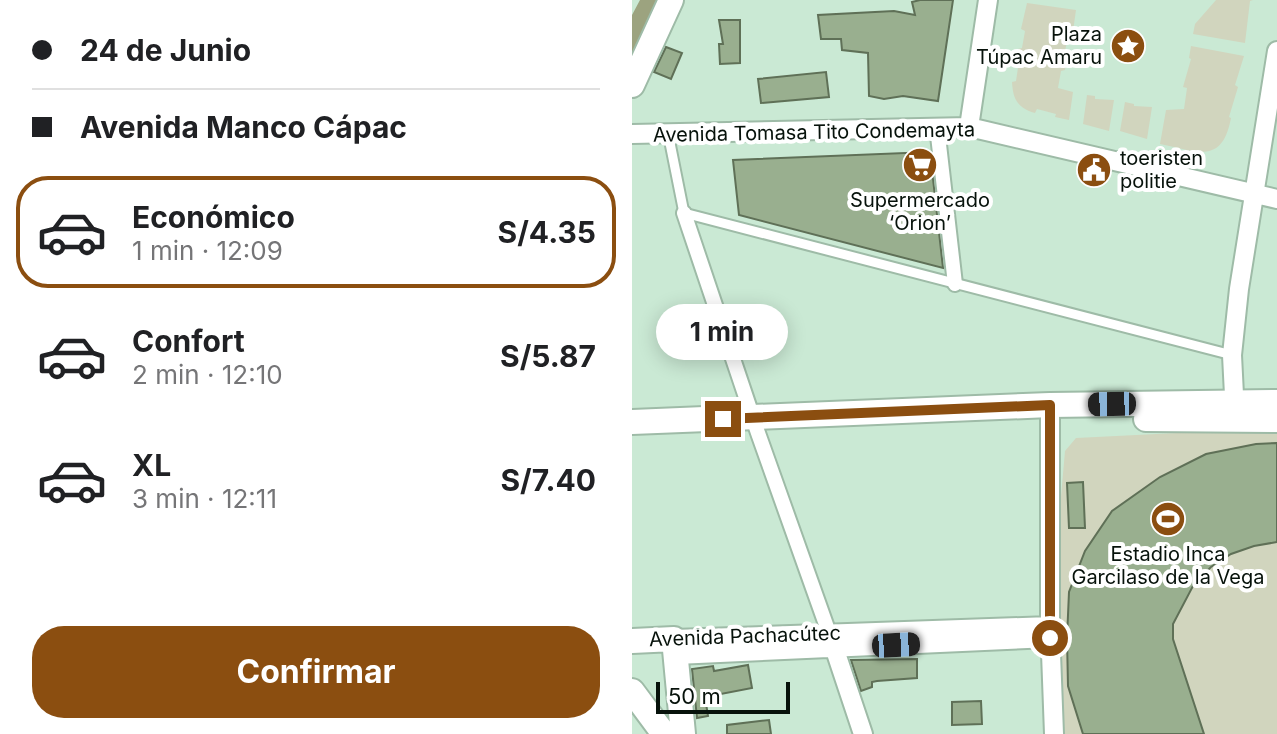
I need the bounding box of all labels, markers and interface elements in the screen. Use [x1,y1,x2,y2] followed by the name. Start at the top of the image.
[976,22,1102,69] place label: Plaza Túpac Amaru
[1109,27,1147,65] place icon: Plaza Túpac Amaru
[80,32,251,68] text: 24 de Junio
[80,109,407,145] text: Avenida Manco Cápac
[653,117,975,147] street label: Avenida Tomasa Tito Condemayta
[901,146,939,184] supermarket icon: Supermercado ‘Orion’
[1120,146,1203,193] place label: toeristen politie
[1075,151,1113,189] public building icon: toeristen politie
[850,188,990,235] place label: Supermercado ‘Orion’
[36,196,108,268] icon: car
[132,199,295,235] text: Económico
[498,214,596,250] text: S/4.35
[132,235,283,266] text: 1 min · 12:09
[657,303,789,359] callout: 1 min
[690,316,754,347] text: 1 min
[36,320,108,392] icon: car
[132,323,245,359] text: Confort
[500,338,596,374] text: S/5.87
[132,359,283,390] text: 2 min · 12:10
[1088,392,1136,416] car
[705,401,741,437] route end
[36,444,108,516] icon: car
[132,447,171,483] text: XL
[500,462,596,498] text: S/7.40
[132,483,277,514] text: 3 min · 12:11
[1149,500,1187,538] sports icon: Estadio Inca Garcilaso de la Vega
[1071,542,1265,589] place label: Estadio Inca Garcilaso de la Vega
[1032,620,1068,656] route start
[649,621,841,651] street label: Avenida Pachacútec
[32,626,600,718] button: Confirmar
[871,632,921,658] car
[656,678,790,714] scale bar
[668,683,721,709] text: 50 m

